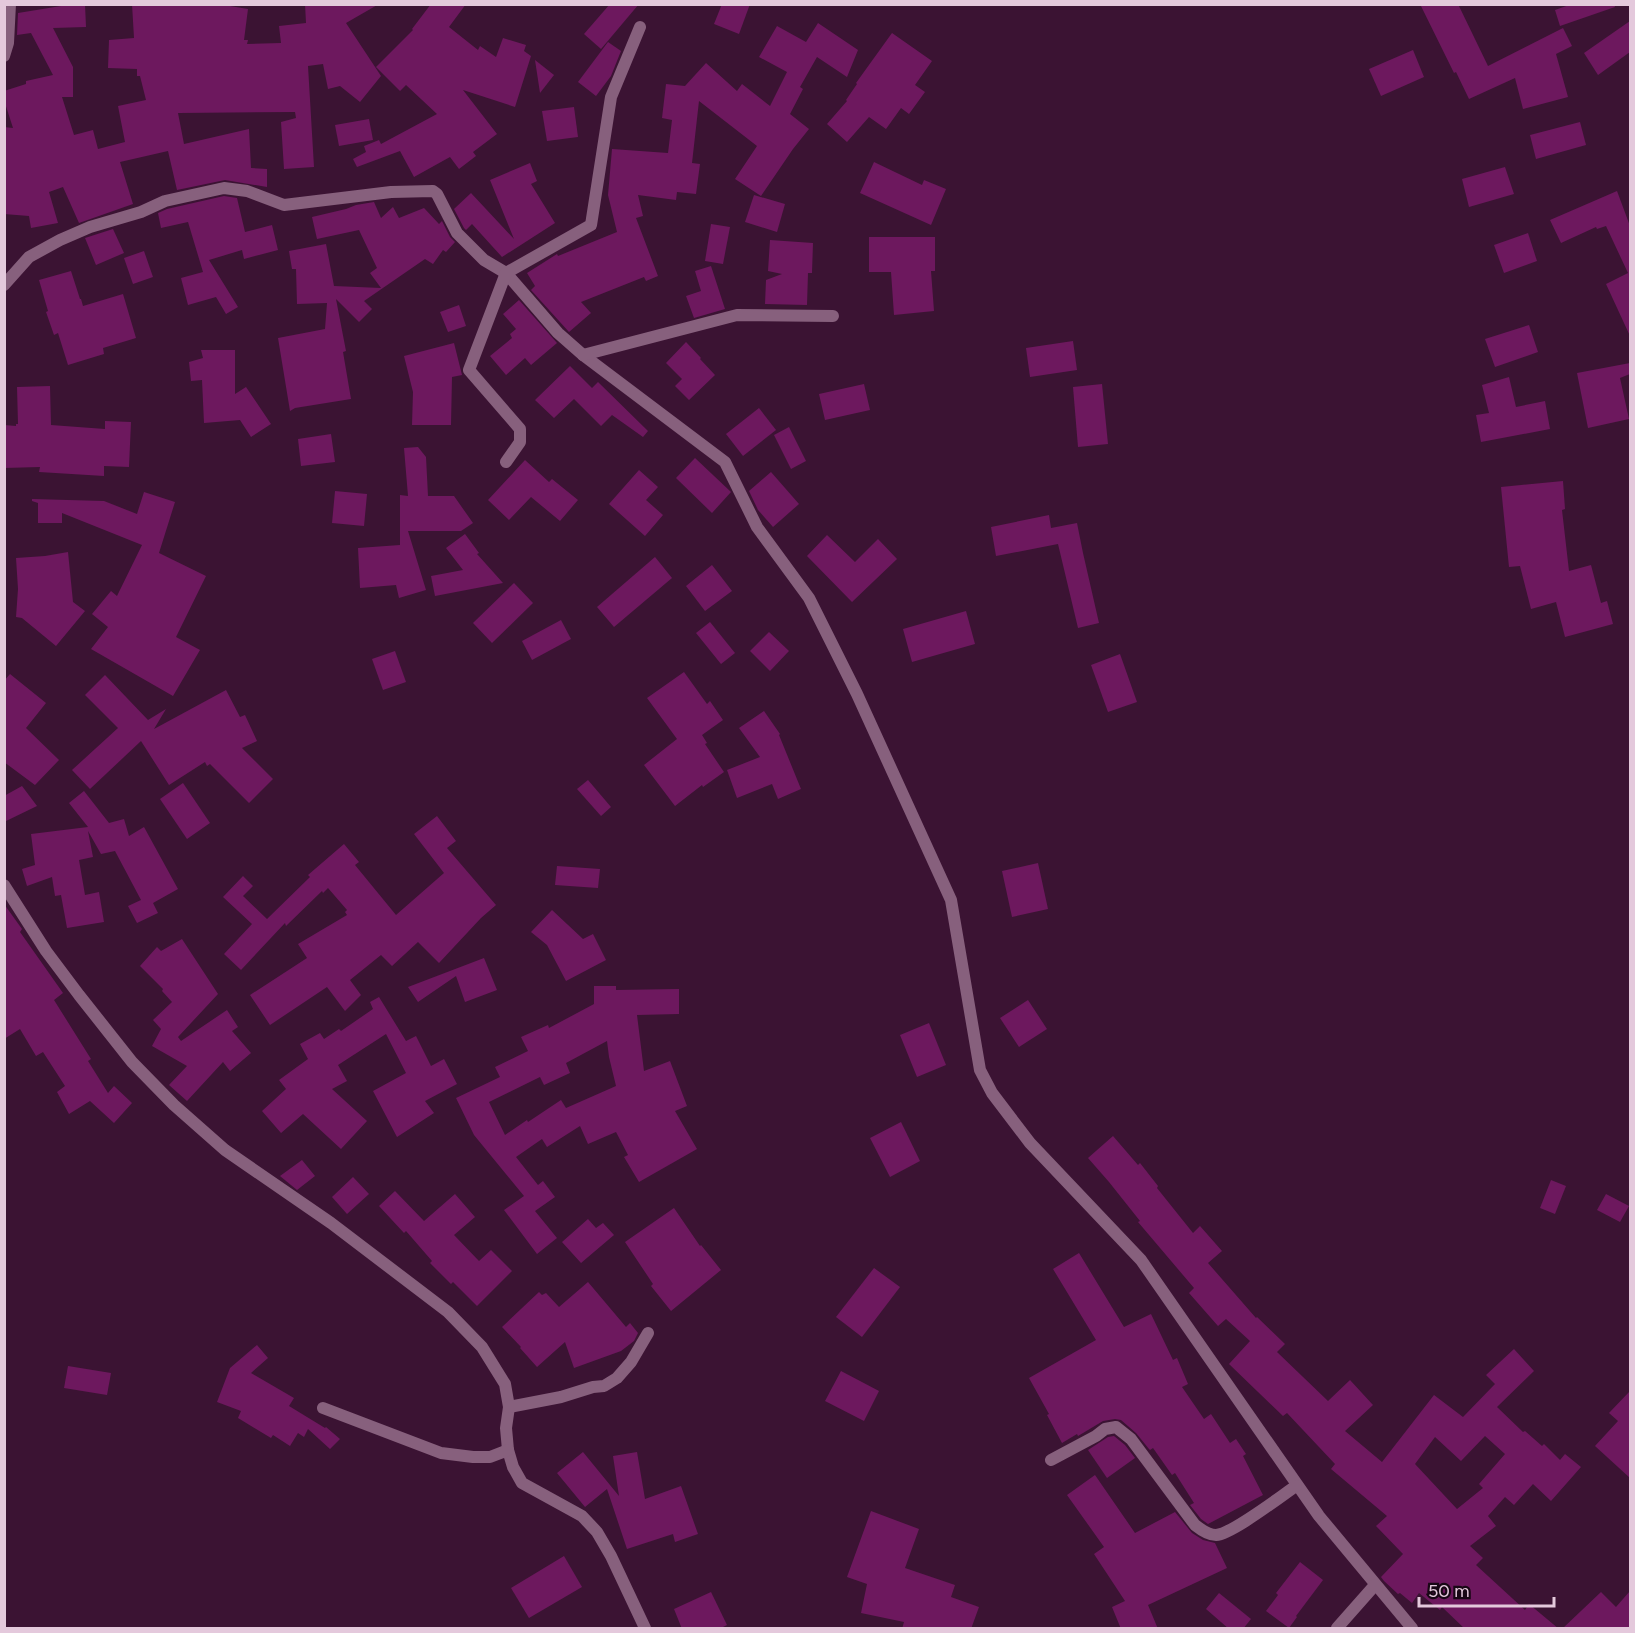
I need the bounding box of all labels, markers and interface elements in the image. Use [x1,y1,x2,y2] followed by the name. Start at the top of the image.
[1419,1570,1554,1608] scale bar
[1428,1580,1470,1602] text: 50 m

